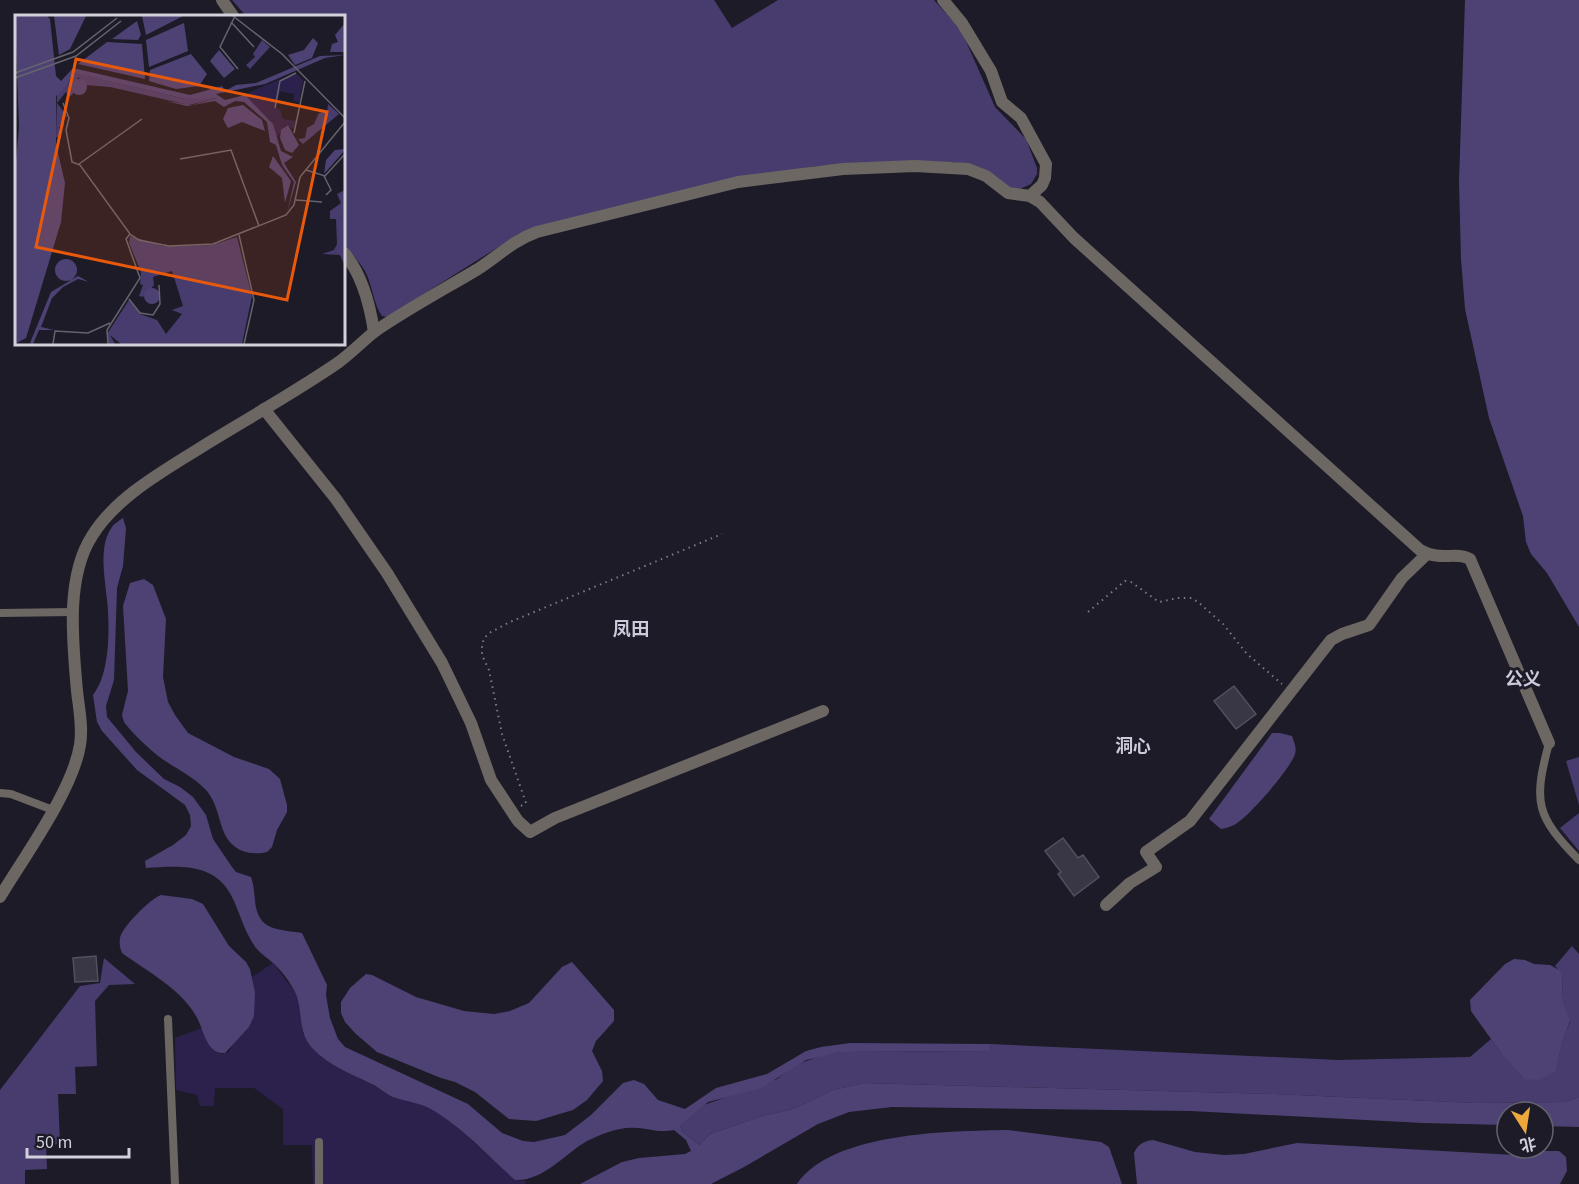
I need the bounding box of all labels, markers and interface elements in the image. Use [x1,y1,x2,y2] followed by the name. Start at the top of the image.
[15,15,345,345] inset map
[613,617,649,642] district label: 凤田
[1505,667,1541,692] district label: 公义
[1115,734,1151,759] district label: 洞心
[1495,1100,1555,1160] north arrow
[27,1121,129,1159] scale bar
[36,1130,72,1155] text: 50 m
[1518,1131,1538,1156] text: 北

